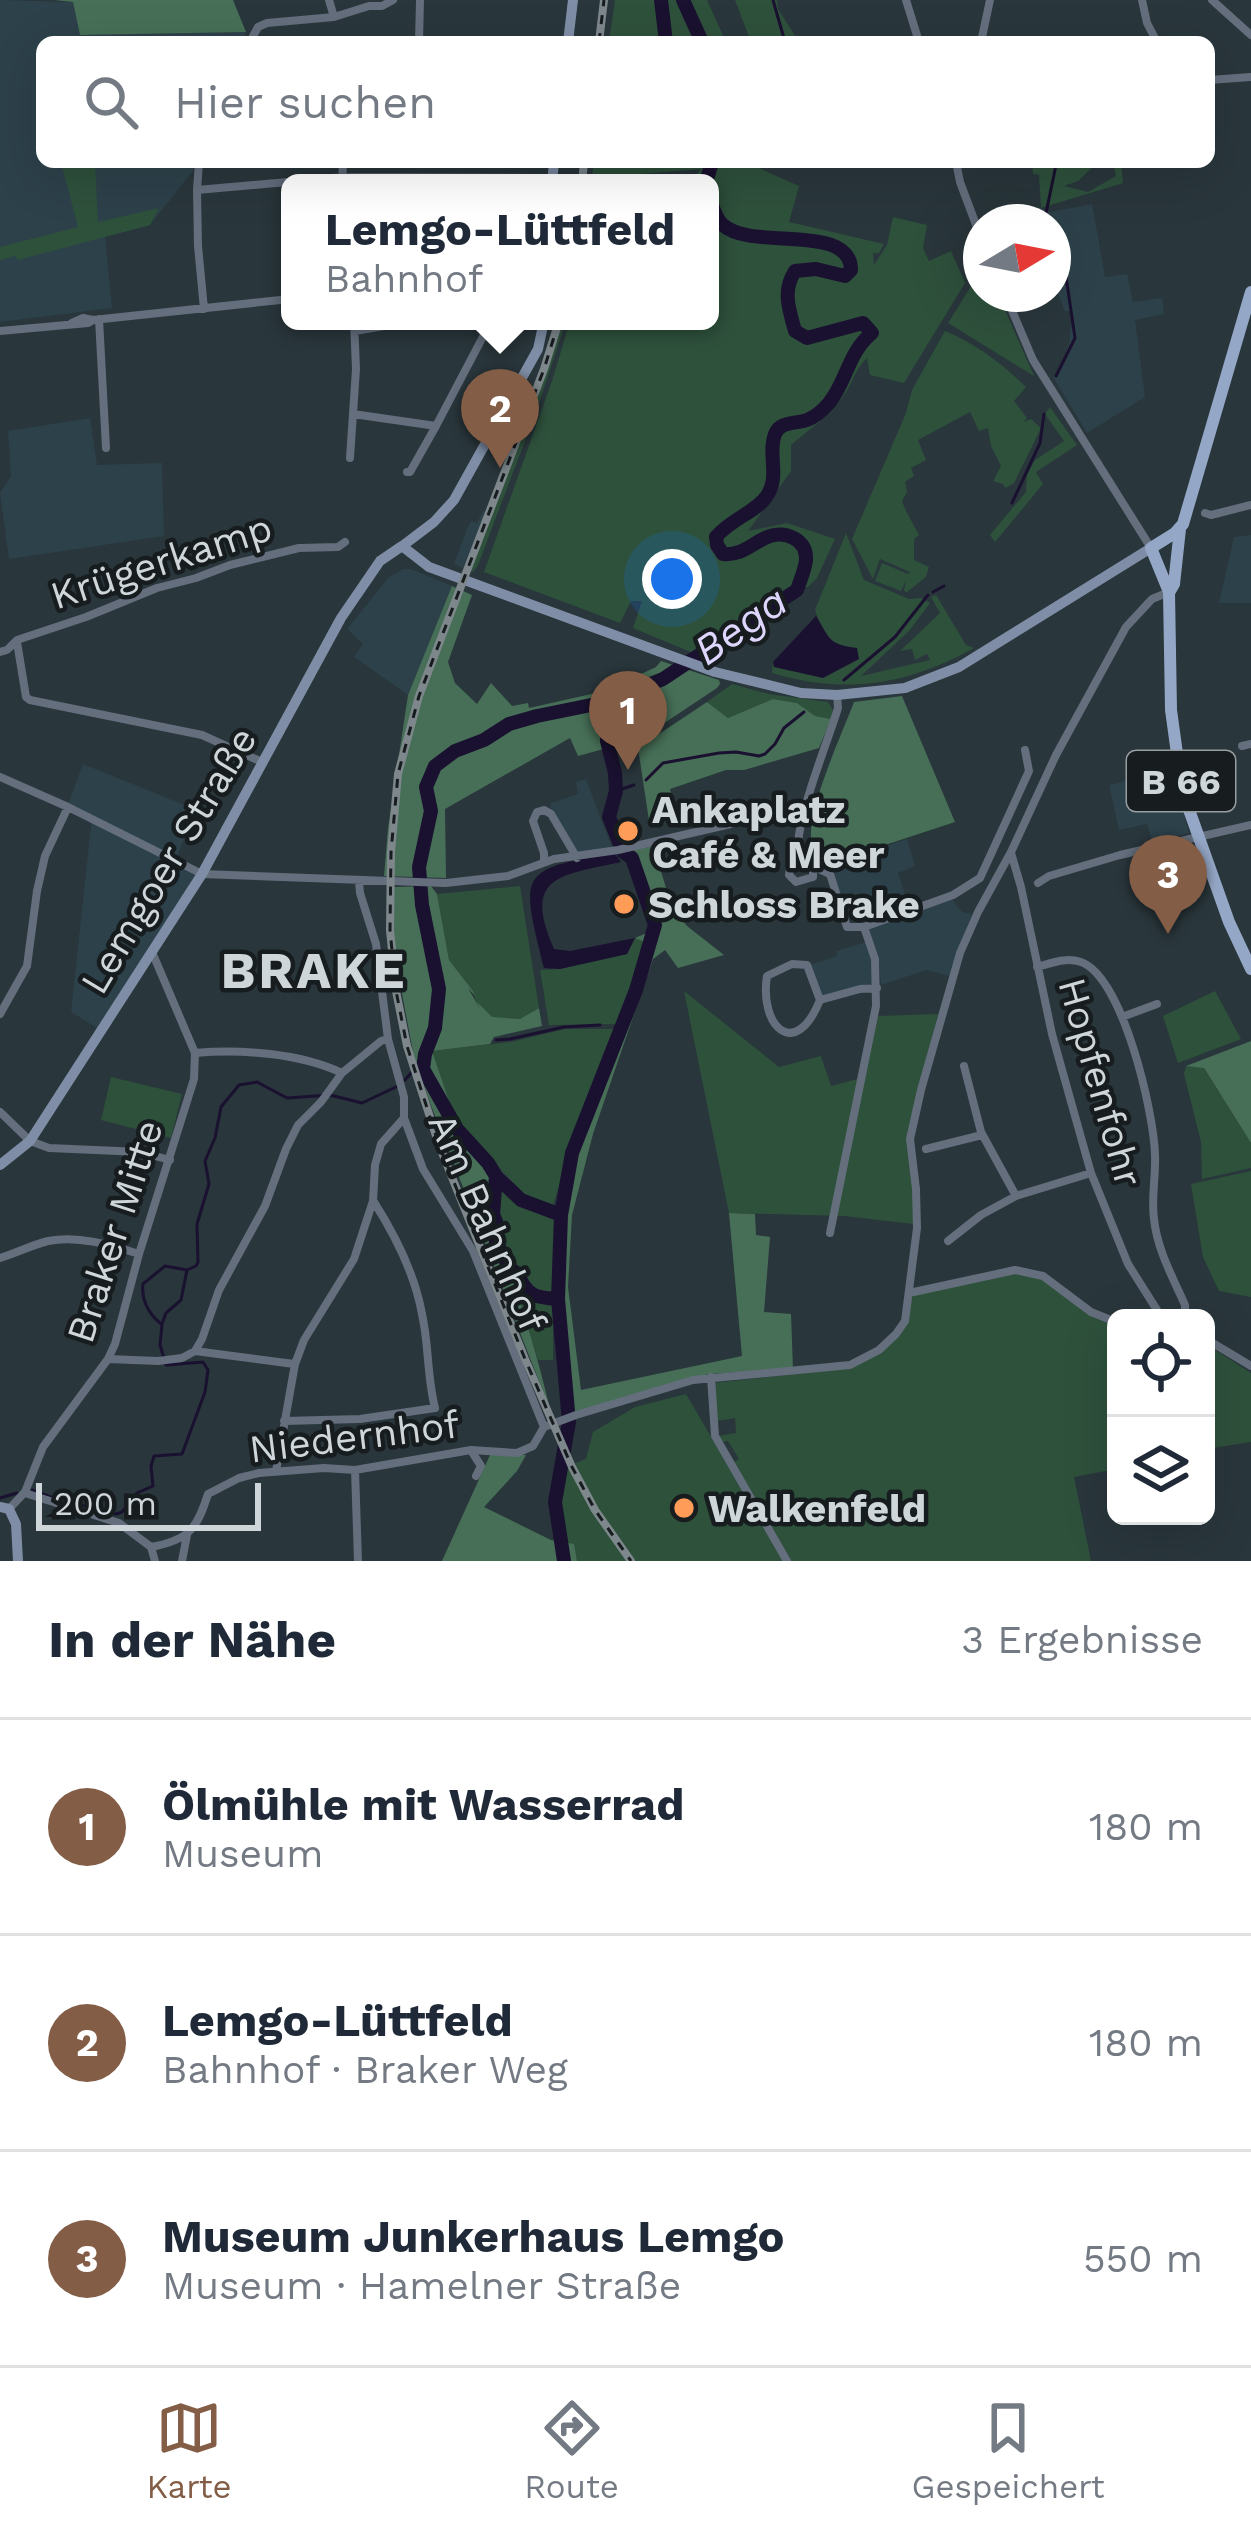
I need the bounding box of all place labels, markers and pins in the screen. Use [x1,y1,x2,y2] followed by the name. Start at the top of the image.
[461,369,539,468] pin: 2
[589,671,667,770] pin: 1
[652,787,885,877] place label: Ankaplatz Café & Meer
[615,818,641,844] marker: Ankaplatz Café & Meer
[1129,835,1207,934] pin: 3
[648,882,920,927] place label: Schloss Brake
[611,891,637,917] marker: Schloss Brake
[708,1486,926,1531] place label: Walkenfeld
[671,1495,697,1521] marker: Walkenfeld

